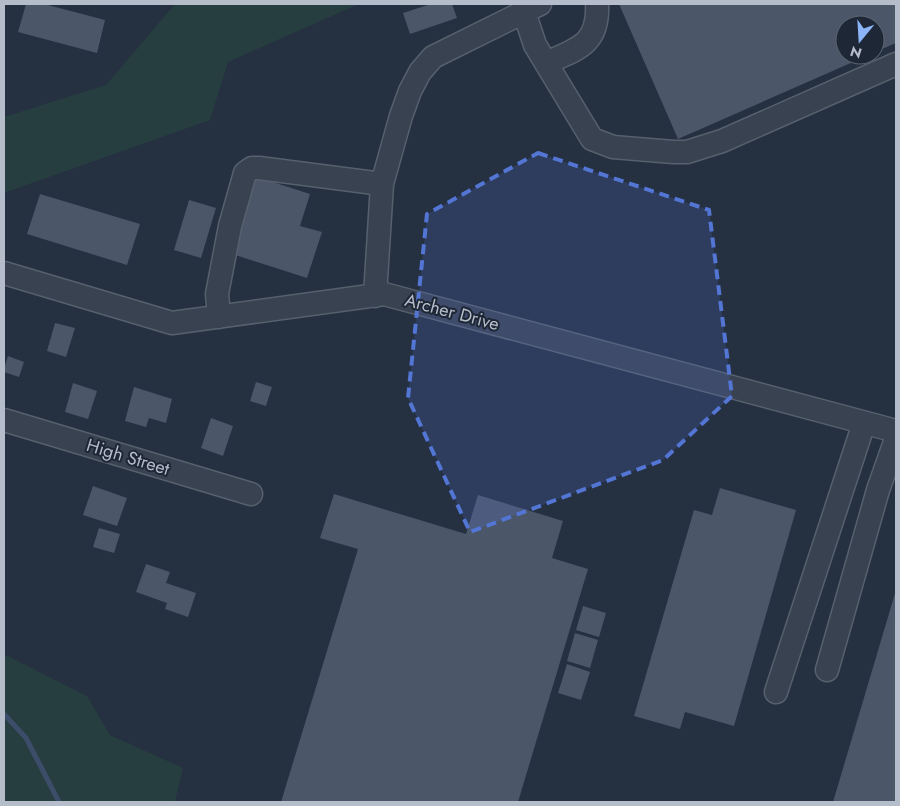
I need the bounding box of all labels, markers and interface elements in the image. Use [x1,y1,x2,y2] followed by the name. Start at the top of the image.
[835,15,885,65] north arrow
[848,41,864,64] text: N
[402,287,502,337] street label: Archer Drive
[83,432,173,482] street label: High Street

